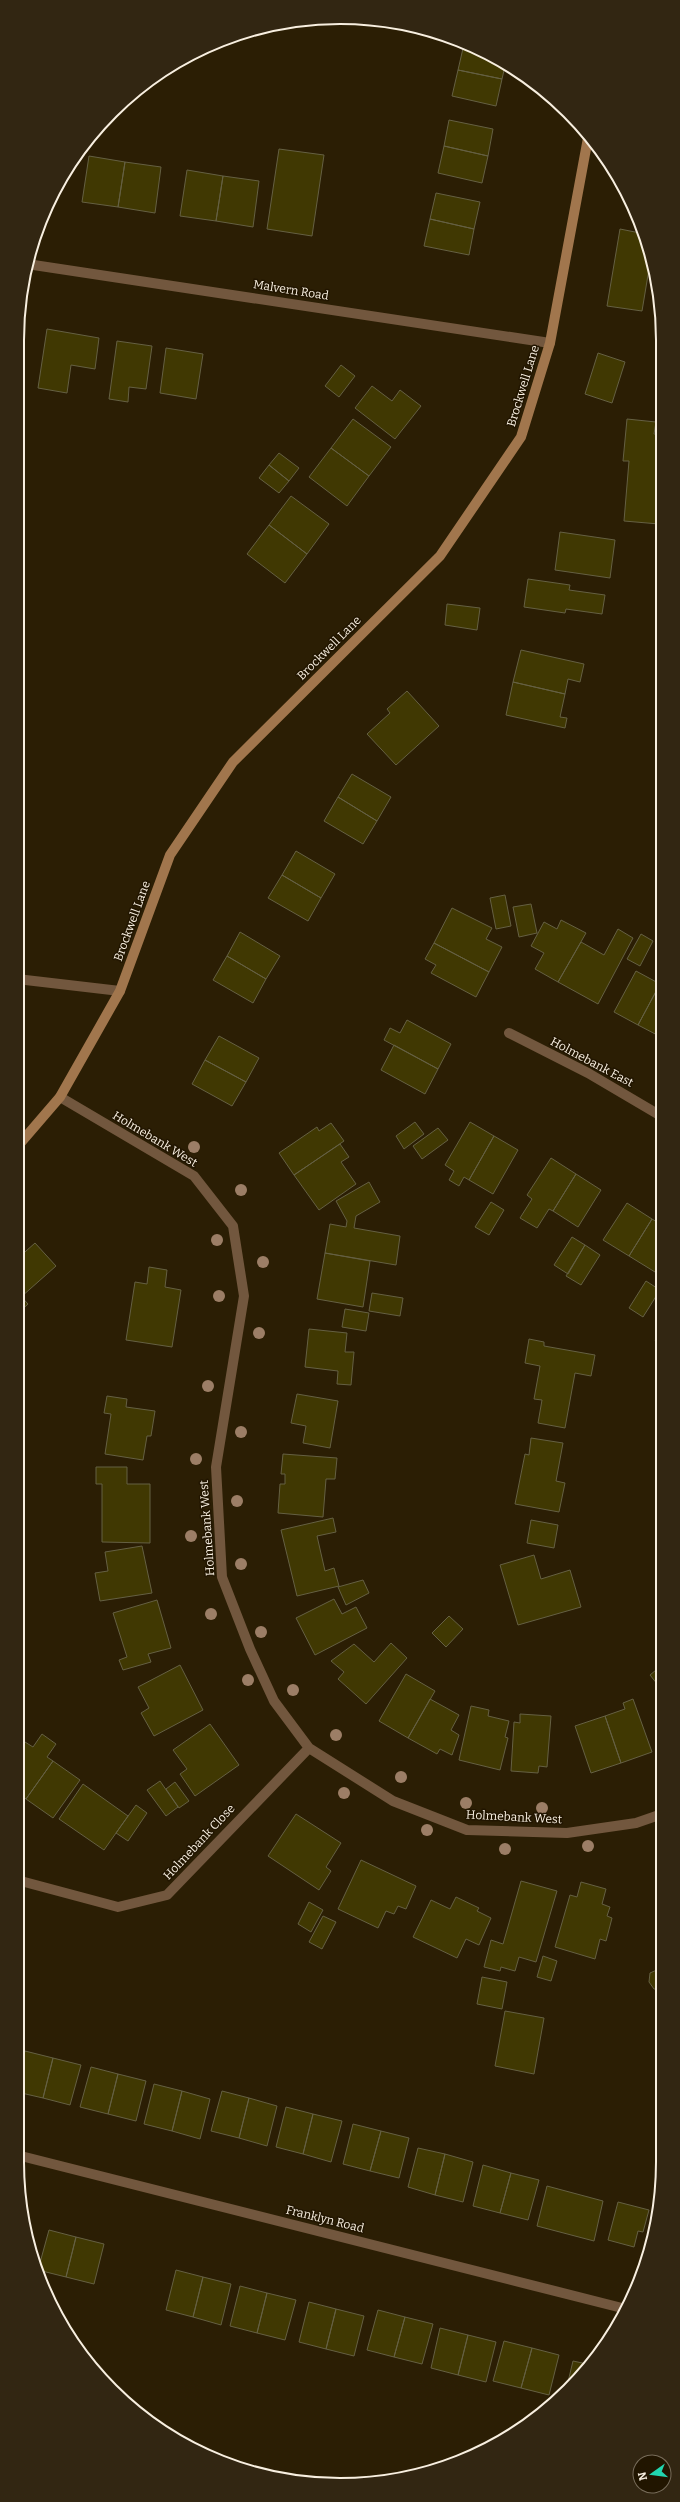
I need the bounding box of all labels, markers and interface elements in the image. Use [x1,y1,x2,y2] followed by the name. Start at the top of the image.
[252,277,330,303] street label: Malvern Road
[504,344,542,428] street label: Brockwell Lane
[294,613,364,683] street label: Brockwell Lane
[111,879,153,963] street label: Brockwell Lane
[548,1034,636,1090] street label: Holmebank East
[110,1108,200,1170] street label: Holmebank West
[197,1479,217,1576] street label: Holmebank West
[160,1801,238,1883] street label: Holmebank Close
[466,1807,563,1827] street label: Holmebank West
[284,2203,366,2235] street label: Franklyn Road
[632,2454,672,2494] north arrow
[635,2470,650,2482] text: N

